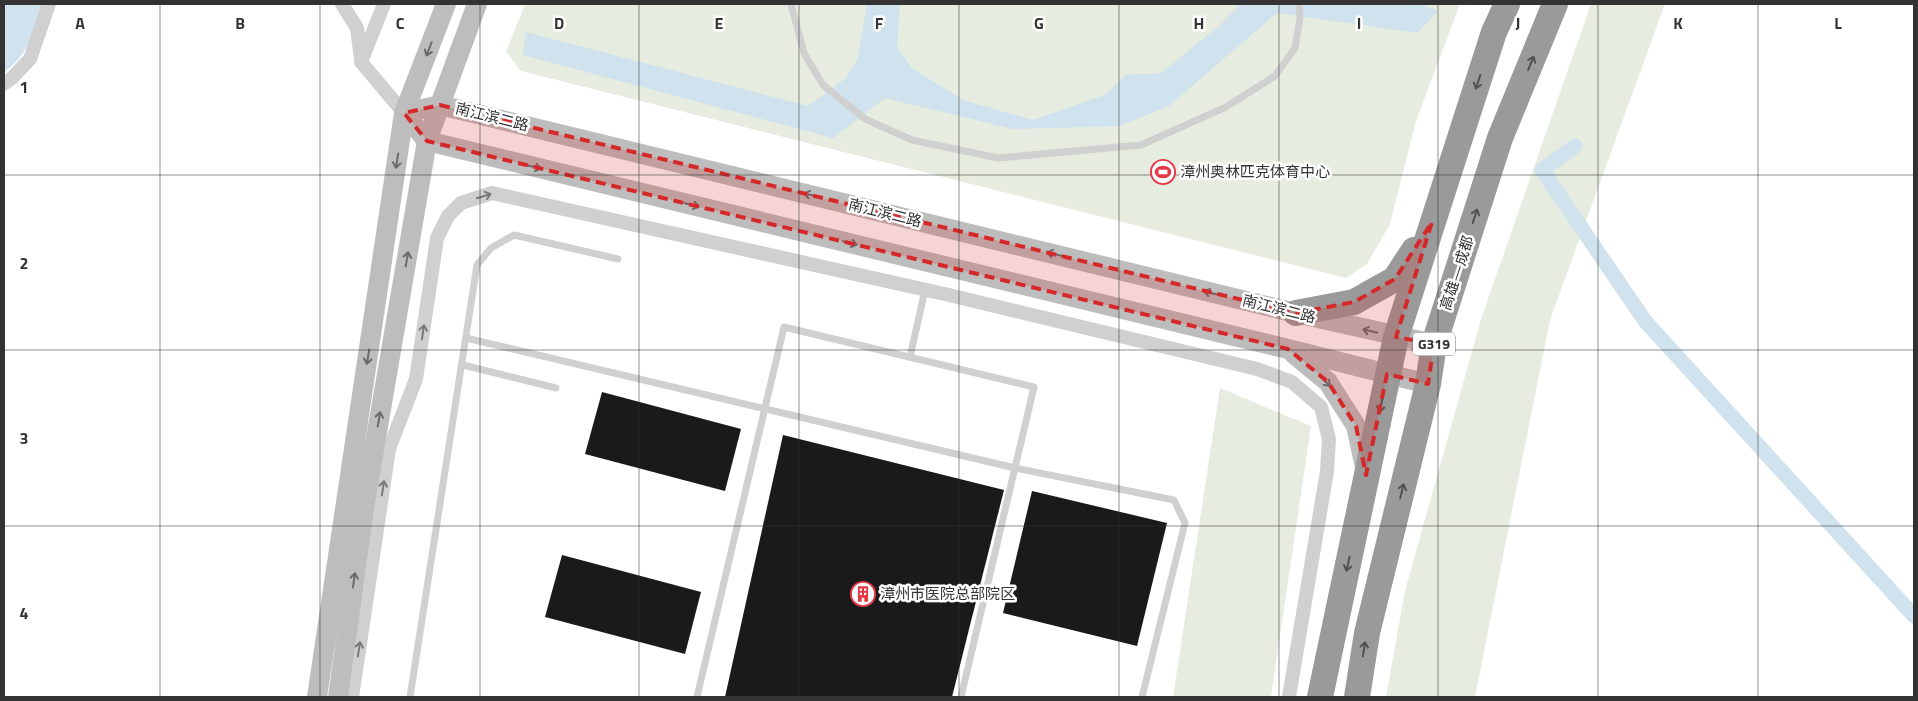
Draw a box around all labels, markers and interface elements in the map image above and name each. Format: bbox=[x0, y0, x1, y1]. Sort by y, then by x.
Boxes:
text: A bbox=[75, 11, 85, 35]
text: B bbox=[235, 11, 245, 35]
text: C bbox=[396, 11, 405, 35]
text: D bbox=[554, 11, 564, 35]
text: E bbox=[715, 11, 724, 35]
text: F bbox=[875, 11, 884, 35]
text: G bbox=[1034, 11, 1044, 35]
text: H bbox=[1194, 11, 1204, 35]
text: I bbox=[1357, 11, 1361, 35]
text: J bbox=[1516, 11, 1520, 35]
text: K bbox=[1673, 11, 1683, 35]
text: L bbox=[1834, 11, 1842, 35]
one-way arrow bbox=[424, 41, 433, 56]
one-way arrow bbox=[1526, 56, 1536, 71]
one-way arrow bbox=[1472, 74, 1482, 90]
text: 1 bbox=[20, 75, 28, 99]
street label: 南江滨二路 bbox=[453, 96, 531, 137]
one-way arrow bbox=[392, 153, 402, 169]
sports icon: 漳州奥林匹克体育中心 bbox=[1150, 159, 1176, 185]
place label: 漳州奥林匹克体育中心 bbox=[1180, 160, 1330, 183]
one-way arrow bbox=[526, 163, 542, 172]
one-way arrow bbox=[476, 190, 492, 200]
one-way arrow bbox=[803, 190, 819, 199]
street label: 南江滨二路 bbox=[846, 192, 924, 233]
one-way arrow bbox=[684, 201, 700, 210]
one-way arrow bbox=[1471, 208, 1481, 224]
street label: 高雄—成都 bbox=[1434, 233, 1479, 313]
one-way arrow bbox=[842, 239, 858, 248]
one-way arrow bbox=[1046, 249, 1062, 258]
text: 2 bbox=[20, 251, 28, 275]
one-way arrow bbox=[402, 251, 412, 267]
one-way arrow bbox=[1204, 288, 1220, 297]
street label: 南江滨二路 bbox=[1240, 288, 1318, 329]
one-way arrow bbox=[418, 324, 428, 340]
one-way arrow bbox=[1362, 325, 1378, 335]
road number: G319 bbox=[1413, 332, 1455, 356]
one-way arrow bbox=[362, 348, 372, 364]
one-way arrow bbox=[1319, 374, 1331, 387]
one-way arrow bbox=[1376, 397, 1385, 413]
one-way arrow bbox=[375, 411, 385, 427]
text: 3 bbox=[20, 426, 28, 450]
one-way arrow bbox=[378, 481, 388, 497]
one-way arrow bbox=[1398, 483, 1407, 499]
one-way arrow bbox=[1342, 556, 1352, 572]
one-way arrow bbox=[349, 572, 359, 588]
building icon: 漳州市医院总部院区 bbox=[850, 581, 876, 607]
place label: 漳州市医院总部院区 bbox=[880, 582, 1015, 605]
text: 4 bbox=[20, 601, 29, 625]
one-way arrow bbox=[354, 641, 364, 657]
one-way arrow bbox=[1360, 641, 1370, 657]

